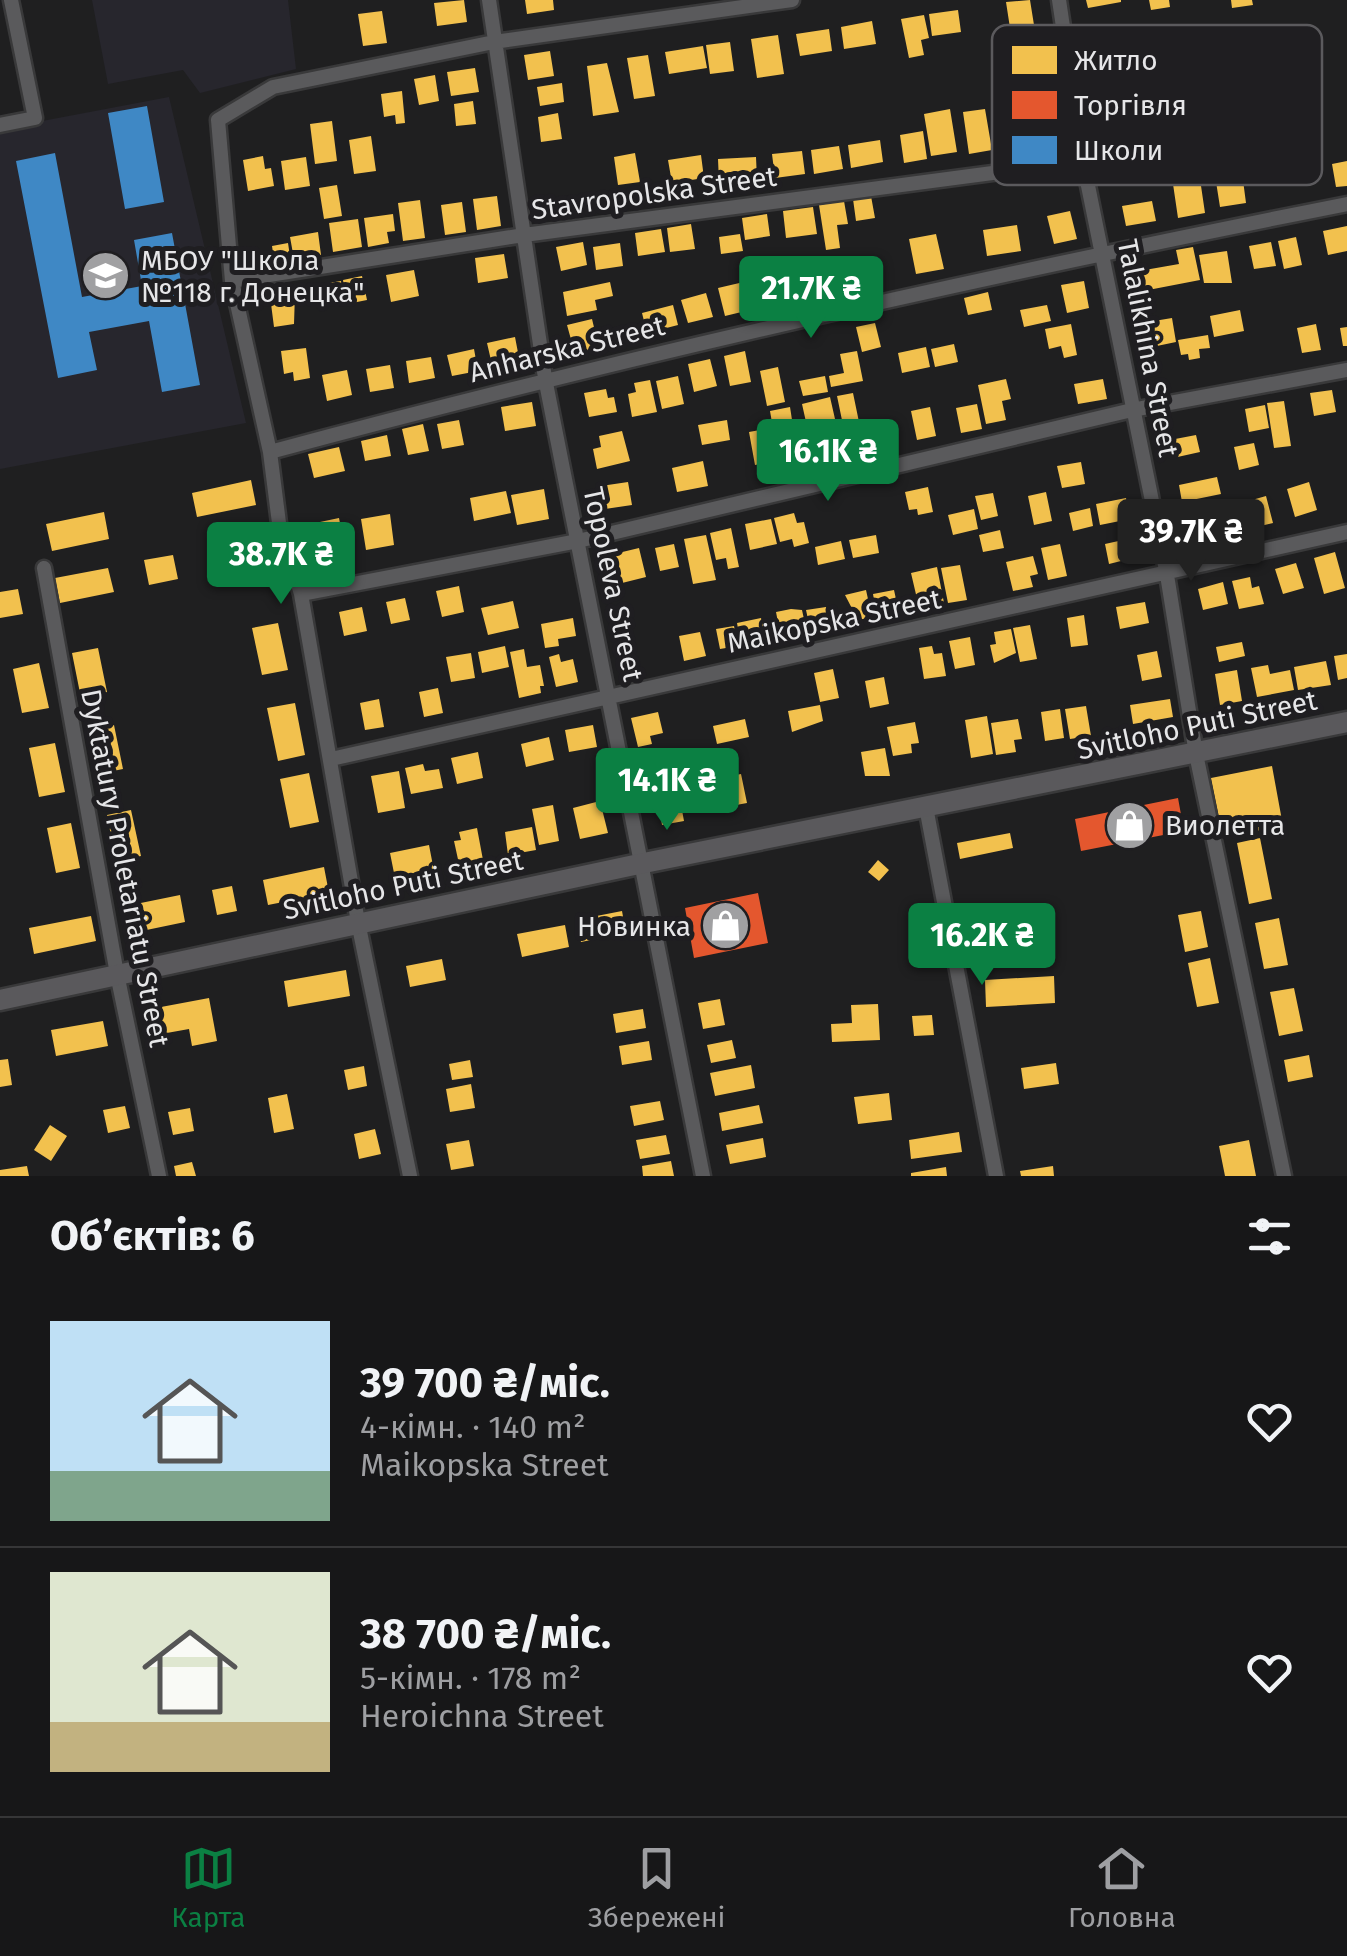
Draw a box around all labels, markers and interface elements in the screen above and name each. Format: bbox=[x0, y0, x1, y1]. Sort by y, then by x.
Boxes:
legend bbox=[992, 25, 1322, 185]
text: Житло bbox=[1074, 44, 1158, 77]
text: Торгівля bbox=[1074, 89, 1187, 122]
text: Школи bbox=[1074, 134, 1163, 167]
street label: Stavropolska Street bbox=[529, 159, 779, 227]
street label: Talalikhina Street bbox=[1111, 236, 1185, 460]
place label: МБОУ "Школа №118 г. Донецка" bbox=[141, 244, 364, 309]
school or university icon: МБОУ "Школа №118 г. Донецка" bbox=[80, 250, 132, 302]
pin: 21.7K ₴ bbox=[719, 256, 903, 341]
text: 21.7K ₴ bbox=[761, 269, 861, 307]
street label: Anharska Street bbox=[466, 309, 669, 389]
pin: 16.1K ₴ bbox=[736, 419, 920, 504]
text: 16.1K ₴ bbox=[779, 432, 877, 470]
street label: Topoleva Street bbox=[576, 484, 650, 685]
pin: 39.7K ₴ bbox=[1099, 499, 1283, 584]
text: 39.7K ₴ bbox=[1139, 512, 1243, 550]
pin: 38.7K ₴ bbox=[189, 522, 373, 607]
text: 38.7K ₴ bbox=[229, 535, 333, 573]
street label: Maikopska Street bbox=[724, 582, 945, 660]
street label: Svitloho Puti Street bbox=[1074, 683, 1321, 767]
street label: Dyktatury Proletariatu Street bbox=[74, 686, 176, 1051]
pin: 14.1K ₴ bbox=[575, 748, 759, 833]
text: 14.1K ₴ bbox=[618, 761, 716, 799]
shop icon: Виолетта bbox=[1104, 799, 1156, 851]
place label: Виолетта bbox=[1165, 809, 1285, 842]
street label: Svitloho Puti Street bbox=[280, 843, 527, 927]
shop icon: Новинка bbox=[700, 900, 752, 952]
pin: 16.2K ₴ bbox=[890, 903, 1074, 988]
place label: Новинка bbox=[577, 910, 691, 943]
text: 16.2K ₴ bbox=[930, 916, 1034, 954]
icon: filters bbox=[1242, 1209, 1297, 1264]
text: Об’єктів: 6 bbox=[50, 1211, 255, 1261]
text: 39 700 ₴/міс. bbox=[360, 1358, 610, 1408]
icon: home bbox=[130, 1361, 250, 1481]
icon: heart bbox=[1242, 1394, 1297, 1449]
text: 4-кімн. · 140 m² bbox=[360, 1408, 586, 1446]
text: Maikopska Street bbox=[360, 1446, 609, 1484]
text: 38 700 ₴/міс. bbox=[360, 1609, 611, 1659]
icon: home bbox=[130, 1612, 250, 1732]
icon: heart bbox=[1242, 1645, 1297, 1700]
text: 5-кімн. · 178 m² bbox=[360, 1659, 581, 1697]
text: Heroichna Street bbox=[360, 1697, 604, 1735]
tab: Карта bbox=[171, 1841, 246, 1934]
tab: Збережені bbox=[588, 1841, 725, 1934]
tab: Головна bbox=[1068, 1841, 1176, 1934]

